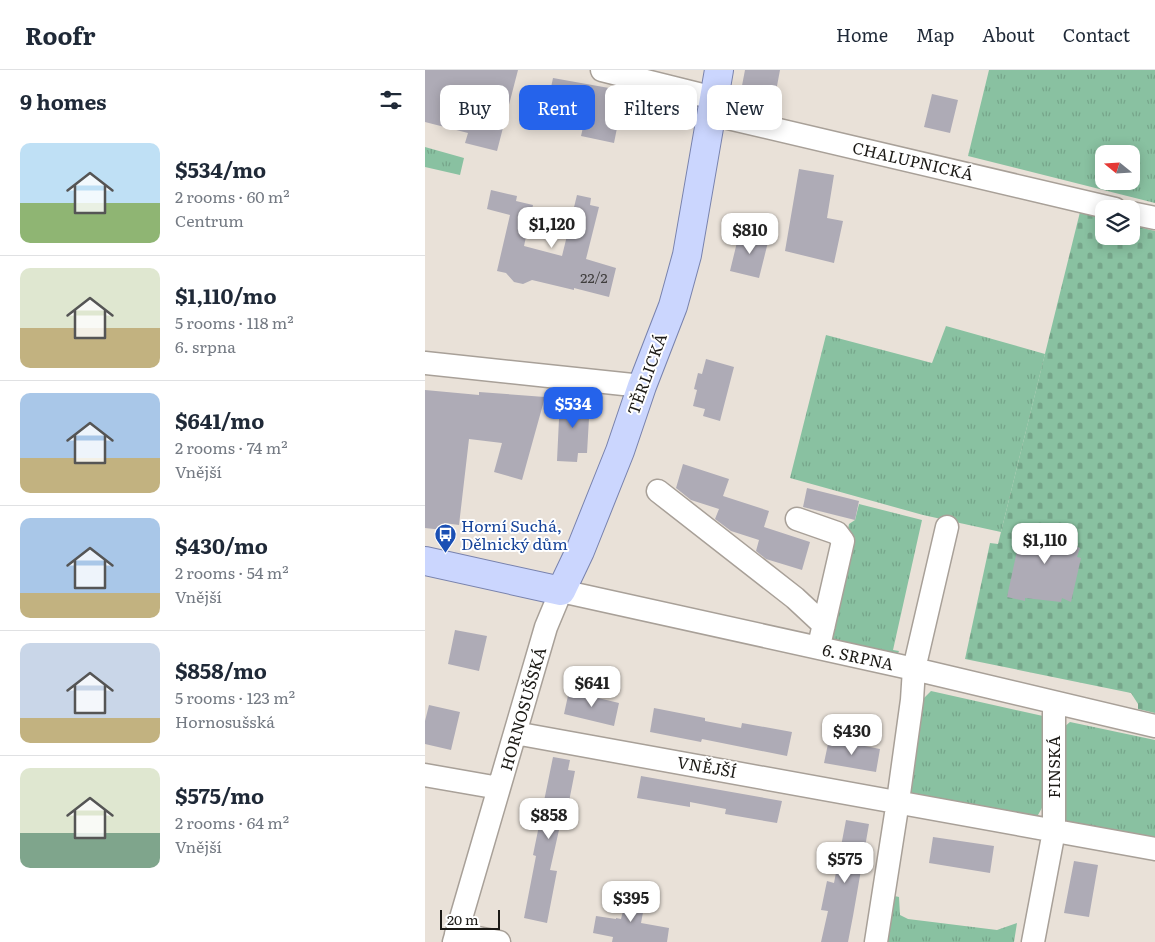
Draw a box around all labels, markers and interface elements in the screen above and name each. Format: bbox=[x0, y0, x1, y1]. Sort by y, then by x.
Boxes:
text: Roofr bbox=[25, 17, 96, 52]
text: Home bbox=[836, 21, 888, 48]
text: Map bbox=[916, 21, 954, 48]
text: About bbox=[982, 21, 1035, 48]
text: Contact bbox=[1063, 21, 1130, 48]
text: 9 homes bbox=[20, 85, 107, 116]
chip: Buy bbox=[440, 85, 509, 130]
chip: Rent bbox=[519, 85, 595, 130]
chip: Filters bbox=[605, 85, 697, 130]
chip: New bbox=[707, 85, 782, 130]
icon: filters bbox=[377, 86, 405, 114]
street label: CHALUPNICKÁ bbox=[850, 134, 976, 186]
north arrow bbox=[1095, 145, 1140, 190]
map controls bbox=[1095, 145, 1140, 245]
text: $534/mo bbox=[175, 153, 266, 184]
icon: home bbox=[60, 163, 120, 223]
text: 2 rooms · 60 m² bbox=[175, 184, 290, 208]
button: layers bbox=[1095, 200, 1140, 245]
pin: $1,120 bbox=[511, 206, 593, 249]
text: Centrum bbox=[175, 208, 244, 232]
text: $1,120 bbox=[529, 211, 575, 235]
pin: $810 bbox=[720, 212, 780, 255]
text: $810 bbox=[732, 217, 768, 241]
house number: 22/2 bbox=[580, 267, 608, 287]
text: $1,110/mo bbox=[175, 279, 277, 310]
icon: home bbox=[60, 288, 120, 348]
text: 5 rooms · 118 m² bbox=[175, 310, 294, 334]
street label: TĚRLICKÁ bbox=[620, 329, 672, 418]
text: 6. srpna bbox=[175, 334, 236, 358]
pin: $534 bbox=[543, 386, 603, 429]
text: $534 bbox=[555, 391, 591, 415]
text: $641/mo bbox=[175, 404, 264, 435]
icon: home bbox=[60, 413, 120, 473]
text: 2 rooms · 74 m² bbox=[175, 435, 288, 459]
text: Vnější bbox=[175, 459, 222, 483]
place label: Horní Suchá, Dělnický dům bbox=[461, 513, 568, 555]
pin: $1,110 bbox=[1004, 522, 1086, 565]
bus stop icon: Horní Suchá, Dělnický dům bbox=[433, 523, 457, 554]
text: $1,110 bbox=[1023, 527, 1067, 551]
text: $430/mo bbox=[175, 529, 268, 560]
icon: home bbox=[60, 538, 120, 598]
text: 2 rooms · 54 m² bbox=[175, 560, 289, 584]
text: Vnější bbox=[175, 584, 222, 608]
street label: 6. SRPNA bbox=[820, 637, 896, 675]
street label: HORNOSUŠSKÁ bbox=[493, 644, 551, 773]
text: $858/mo bbox=[175, 654, 267, 685]
icon: home bbox=[60, 663, 120, 723]
pin: $641 bbox=[562, 666, 622, 708]
text: $641 bbox=[574, 670, 610, 694]
text: 5 rooms · 123 m² bbox=[175, 685, 295, 709]
text: Hornosušská bbox=[175, 709, 275, 733]
pin: $430 bbox=[822, 714, 882, 756]
text: $430 bbox=[833, 718, 871, 742]
street label: FINSKÁ bbox=[1041, 735, 1065, 799]
street label: VNĚJŠÍ bbox=[675, 749, 739, 783]
text: $575/mo bbox=[175, 779, 264, 810]
icon: home bbox=[60, 788, 120, 848]
pin: $858 bbox=[519, 798, 579, 840]
text: $858 bbox=[530, 802, 568, 826]
text: 2 rooms · 64 m² bbox=[175, 810, 289, 834]
text: Vnější bbox=[175, 834, 222, 858]
pin: $575 bbox=[815, 842, 875, 884]
text: $575 bbox=[827, 846, 863, 870]
pin: $395 bbox=[601, 880, 661, 923]
text: $395 bbox=[613, 885, 649, 909]
scale bar bbox=[440, 907, 500, 930]
text: 20 m bbox=[447, 909, 479, 929]

